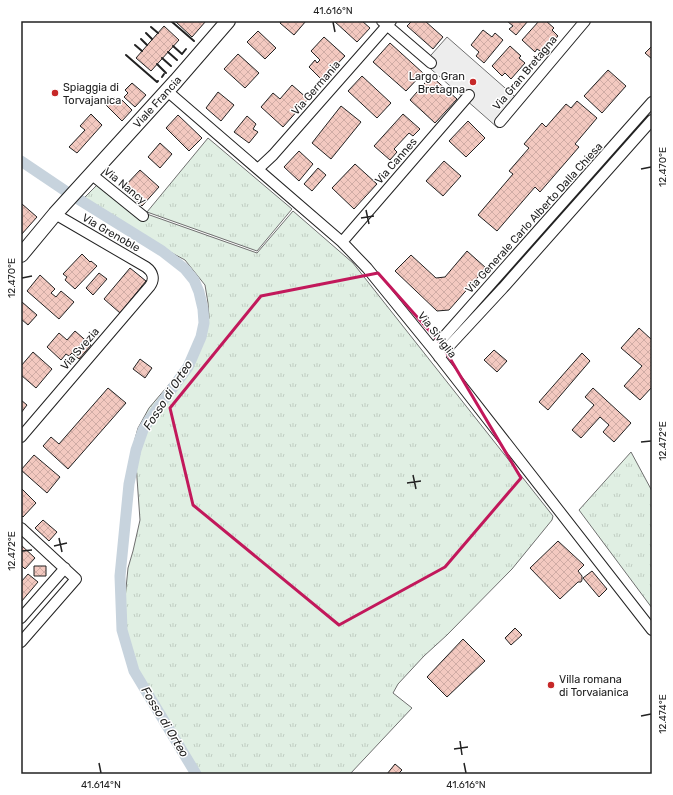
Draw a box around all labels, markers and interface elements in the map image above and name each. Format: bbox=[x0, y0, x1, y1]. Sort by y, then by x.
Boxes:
text: 41.616°N bbox=[313, 5, 353, 17]
street label: Via Gran Bretagna bbox=[490, 33, 560, 113]
street label: Via Germania bbox=[289, 58, 343, 118]
place label: Largo Gran Bretagna bbox=[409, 70, 465, 96]
street label: Viale Francia bbox=[130, 73, 184, 130]
marker: Largo Gran Bretagna bbox=[468, 77, 478, 87]
place label: Spiaggia di Torvajanica bbox=[63, 81, 121, 107]
marker: Spiaggia di Torvajanica bbox=[50, 88, 60, 98]
street label: Via Cannes bbox=[372, 135, 420, 187]
street label: Via Generale Carlo Alberto Dalla Chiesa bbox=[463, 140, 605, 296]
text: 12.470°E bbox=[657, 147, 669, 187]
street label: Via Nancy bbox=[101, 165, 149, 207]
street label: Via Grenoble bbox=[80, 211, 142, 255]
text: 12.470°E bbox=[6, 258, 18, 298]
street label: Via Siviglia bbox=[415, 309, 459, 361]
street label: Via Svezia bbox=[58, 325, 102, 373]
water label: Fosso di Orteo bbox=[140, 358, 196, 432]
text: 12.472°E bbox=[657, 421, 669, 461]
text: 12.472°E bbox=[6, 531, 18, 571]
place label: Villa romana di Torvaianica bbox=[559, 673, 629, 699]
marker: Villa romana di Torvaianica bbox=[546, 680, 556, 690]
water label: Fosso di Orteo bbox=[138, 684, 192, 760]
text: 12.474°E bbox=[657, 694, 669, 734]
text: 41.614°N bbox=[81, 779, 121, 791]
text: 41.616°N bbox=[446, 779, 486, 791]

